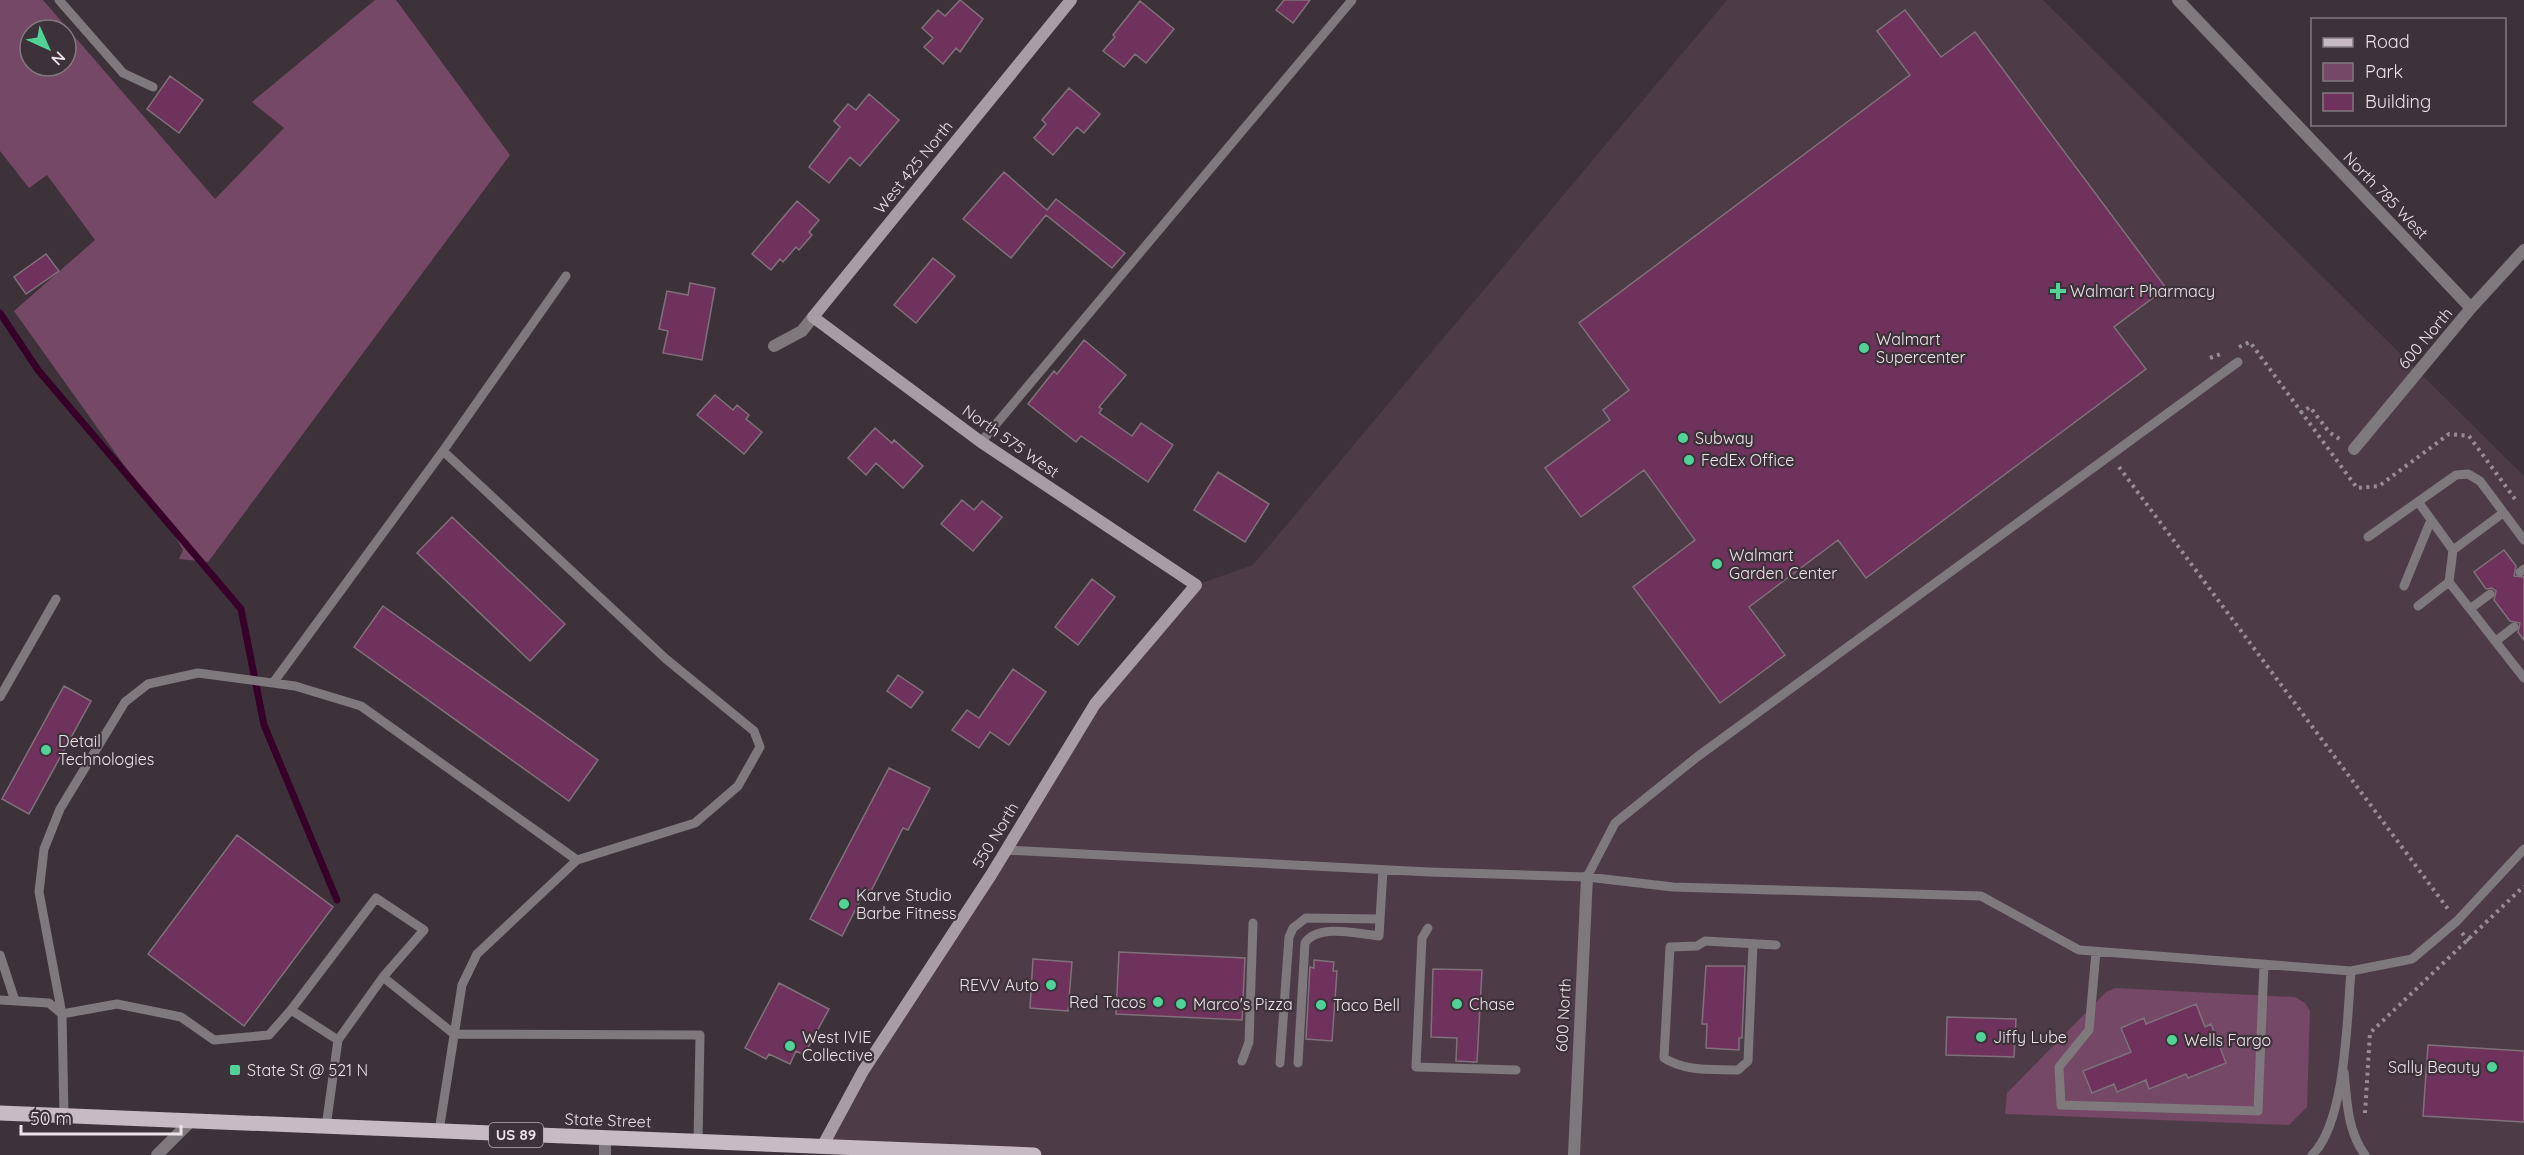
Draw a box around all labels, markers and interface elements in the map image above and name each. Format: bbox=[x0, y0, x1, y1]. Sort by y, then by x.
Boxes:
north arrow bbox=[18, 18, 78, 78]
legend bbox=[2311, 18, 2506, 126]
text: Road bbox=[2365, 30, 2410, 53]
text: N bbox=[47, 47, 70, 70]
text: Park bbox=[2365, 60, 2403, 83]
text: Building bbox=[2365, 90, 2431, 113]
street label: West 425 North bbox=[869, 116, 957, 218]
street label: North 785 West bbox=[2339, 147, 2433, 243]
place label: Walmart Pharmacy bbox=[2070, 281, 2215, 301]
marker: Walmart Pharmacy bbox=[2051, 284, 2065, 298]
street label: 600 North bbox=[2394, 303, 2456, 373]
place label: Walmart Supercenter bbox=[1876, 329, 1966, 367]
marker: Walmart Supercenter bbox=[1857, 341, 1871, 355]
street label: North 575 West bbox=[959, 400, 1063, 482]
place label: Subway bbox=[1695, 428, 1754, 448]
marker: Subway bbox=[1676, 431, 1690, 445]
place label: FedEx Office bbox=[1701, 450, 1794, 470]
marker: FedEx Office bbox=[1682, 453, 1696, 467]
place label: Walmart Garden Center bbox=[1729, 545, 1837, 583]
marker: Walmart Garden Center bbox=[1710, 557, 1724, 571]
place label: Detail Technologies bbox=[58, 731, 154, 769]
marker: Detail Technologies bbox=[39, 743, 53, 757]
street label: 550 North bbox=[968, 798, 1022, 872]
place label: Karve Studio Barbe Fitness bbox=[856, 885, 957, 923]
marker: Karve Studio Barbe Fitness bbox=[837, 897, 851, 911]
place label: REVV Auto bbox=[959, 975, 1039, 995]
marker: REVV Auto bbox=[1044, 978, 1058, 992]
street label: 600 North bbox=[1551, 978, 1575, 1052]
place label: Red Tacos bbox=[1069, 992, 1146, 1012]
place label: Marco's Pizza bbox=[1193, 994, 1293, 1014]
place label: Chase bbox=[1469, 994, 1515, 1014]
marker: Red Tacos bbox=[1151, 995, 1165, 1009]
place label: Taco Bell bbox=[1333, 995, 1400, 1015]
marker: Marco's Pizza bbox=[1174, 997, 1188, 1011]
marker: Chase bbox=[1450, 997, 1464, 1011]
marker: Taco Bell bbox=[1314, 998, 1328, 1012]
place label: West IVIE Collective bbox=[802, 1027, 873, 1065]
place label: Jiffy Lube bbox=[1993, 1027, 2067, 1047]
marker: Jiffy Lube bbox=[1974, 1030, 1988, 1044]
place label: Wells Fargo bbox=[2184, 1030, 2271, 1050]
marker: Wells Fargo bbox=[2165, 1033, 2179, 1047]
marker: West IVIE Collective bbox=[783, 1039, 797, 1053]
place label: Sally Beauty bbox=[2388, 1057, 2480, 1077]
place label: State St @ 521 N bbox=[247, 1060, 368, 1080]
marker: Sally Beauty bbox=[2485, 1060, 2499, 1074]
marker: State St @ 521 N bbox=[228, 1063, 242, 1077]
scale bar bbox=[21, 1098, 182, 1136]
text: 50 m bbox=[30, 1107, 72, 1130]
street label: State Street bbox=[564, 1108, 652, 1132]
road number: US 89 bbox=[489, 1123, 543, 1147]

